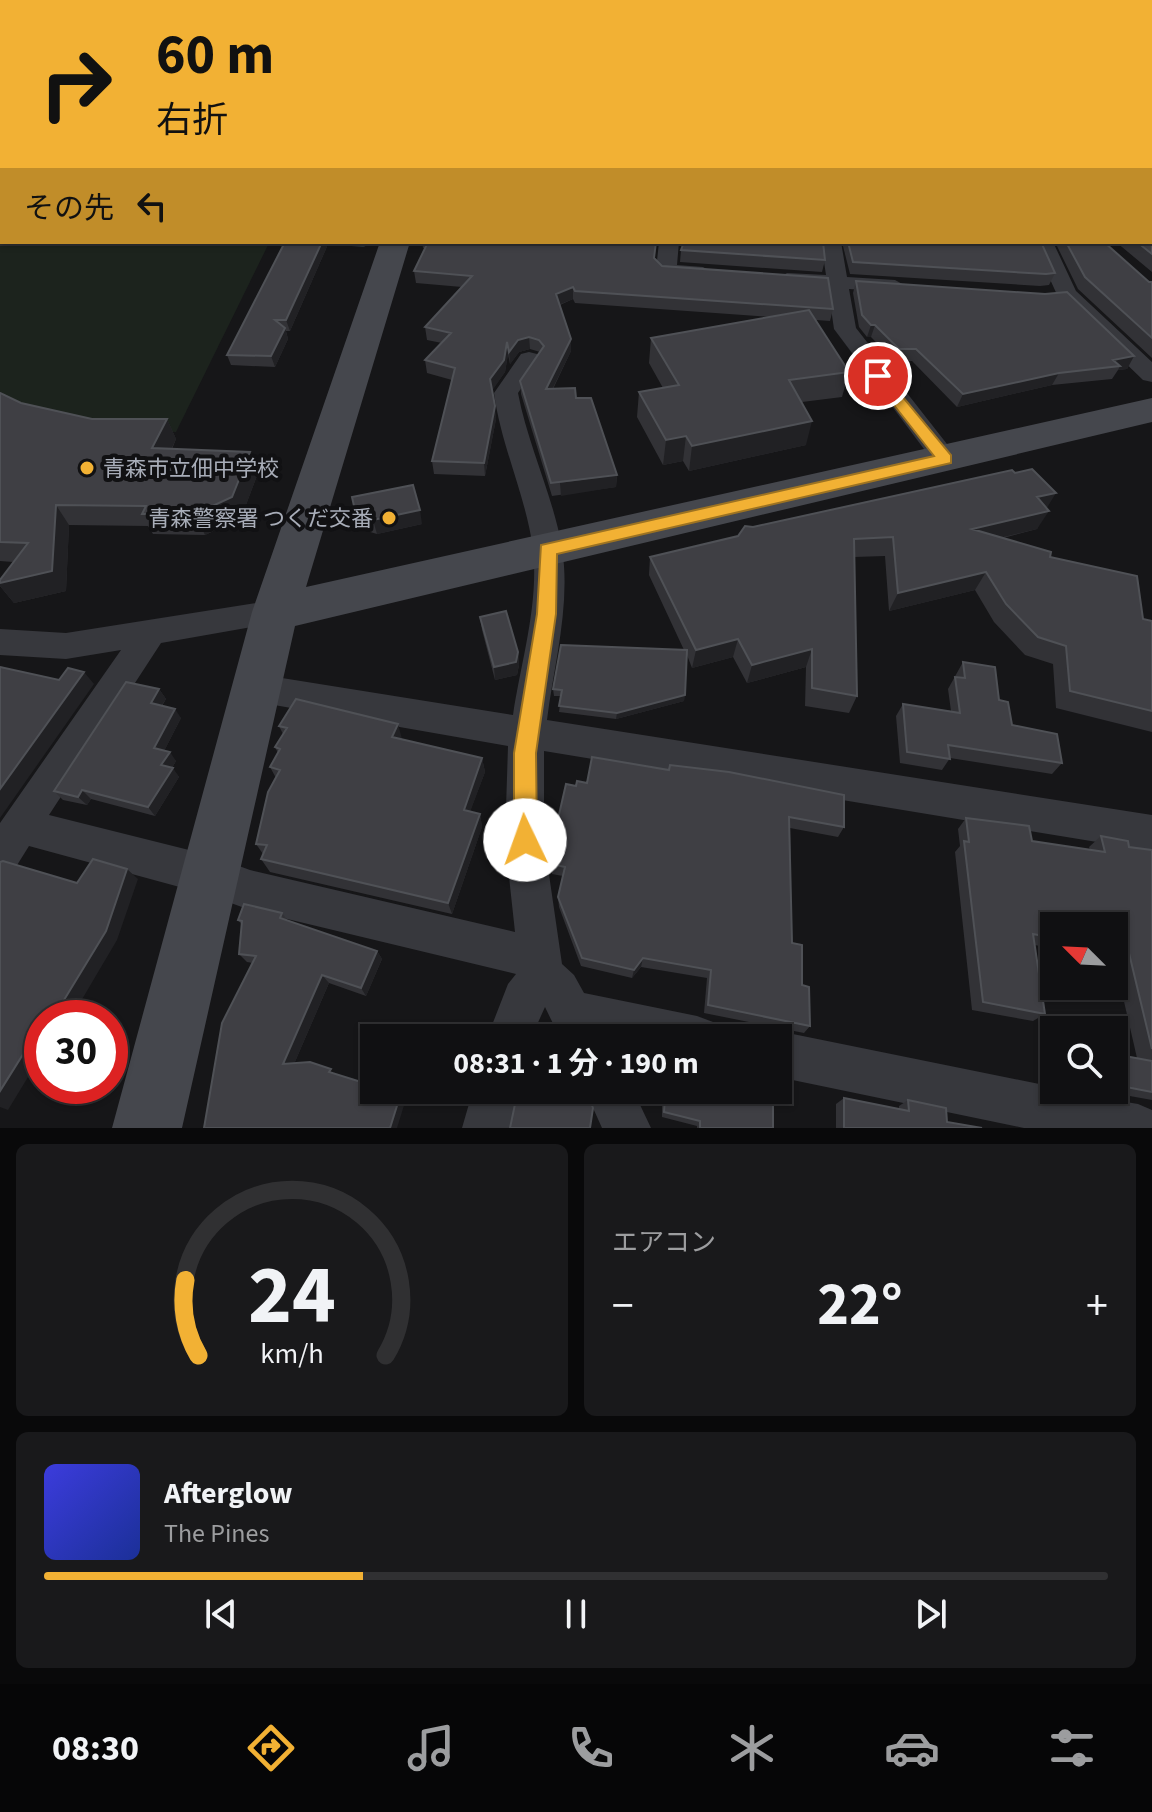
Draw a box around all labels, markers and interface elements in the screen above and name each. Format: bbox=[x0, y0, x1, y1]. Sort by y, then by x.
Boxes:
text: 60 m bbox=[156, 16, 274, 95]
icon: right bbox=[24, 32, 128, 136]
text: 右折 bbox=[156, 95, 228, 146]
icon: left bbox=[130, 184, 174, 228]
text: その先 bbox=[24, 187, 114, 230]
pin bbox=[844, 342, 912, 410]
icon: arrive bbox=[856, 354, 900, 398]
place label: 青森市立佃中学校 bbox=[103, 453, 279, 485]
marker: 青森市立佃中学校 bbox=[78, 459, 96, 477]
place label: 青森警察署 つくだ交番 bbox=[149, 503, 373, 535]
marker: 青森警察署 つくだ交番 bbox=[380, 509, 398, 527]
position arrow bbox=[483, 798, 567, 882]
north arrow bbox=[1040, 912, 1128, 1000]
map controls bbox=[1040, 912, 1128, 1104]
speed limit sign: 30 bbox=[24, 1000, 128, 1104]
button: search bbox=[1040, 1016, 1128, 1104]
text: 08:31 · 1 分 · 190 m bbox=[453, 1042, 699, 1085]
text: エアコン bbox=[612, 1224, 716, 1261]
text: 24 bbox=[248, 1237, 336, 1355]
text: 22° bbox=[817, 1263, 903, 1348]
text: − bbox=[612, 1275, 634, 1338]
text: + bbox=[1086, 1275, 1108, 1338]
text: km/h bbox=[260, 1334, 324, 1374]
text: Afterglow bbox=[164, 1472, 292, 1515]
text: The Pines bbox=[164, 1515, 269, 1552]
icon: previous bbox=[199, 1592, 243, 1636]
icon: pause bbox=[554, 1592, 598, 1636]
icon: next bbox=[909, 1592, 953, 1636]
icon: directions bbox=[243, 1720, 299, 1776]
icon: music bbox=[403, 1720, 459, 1776]
icon: phone bbox=[563, 1720, 619, 1776]
icon: climate bbox=[724, 1720, 780, 1776]
icon: car bbox=[884, 1720, 940, 1776]
icon: filters bbox=[1044, 1720, 1100, 1776]
text: 08:30 bbox=[52, 1723, 139, 1774]

